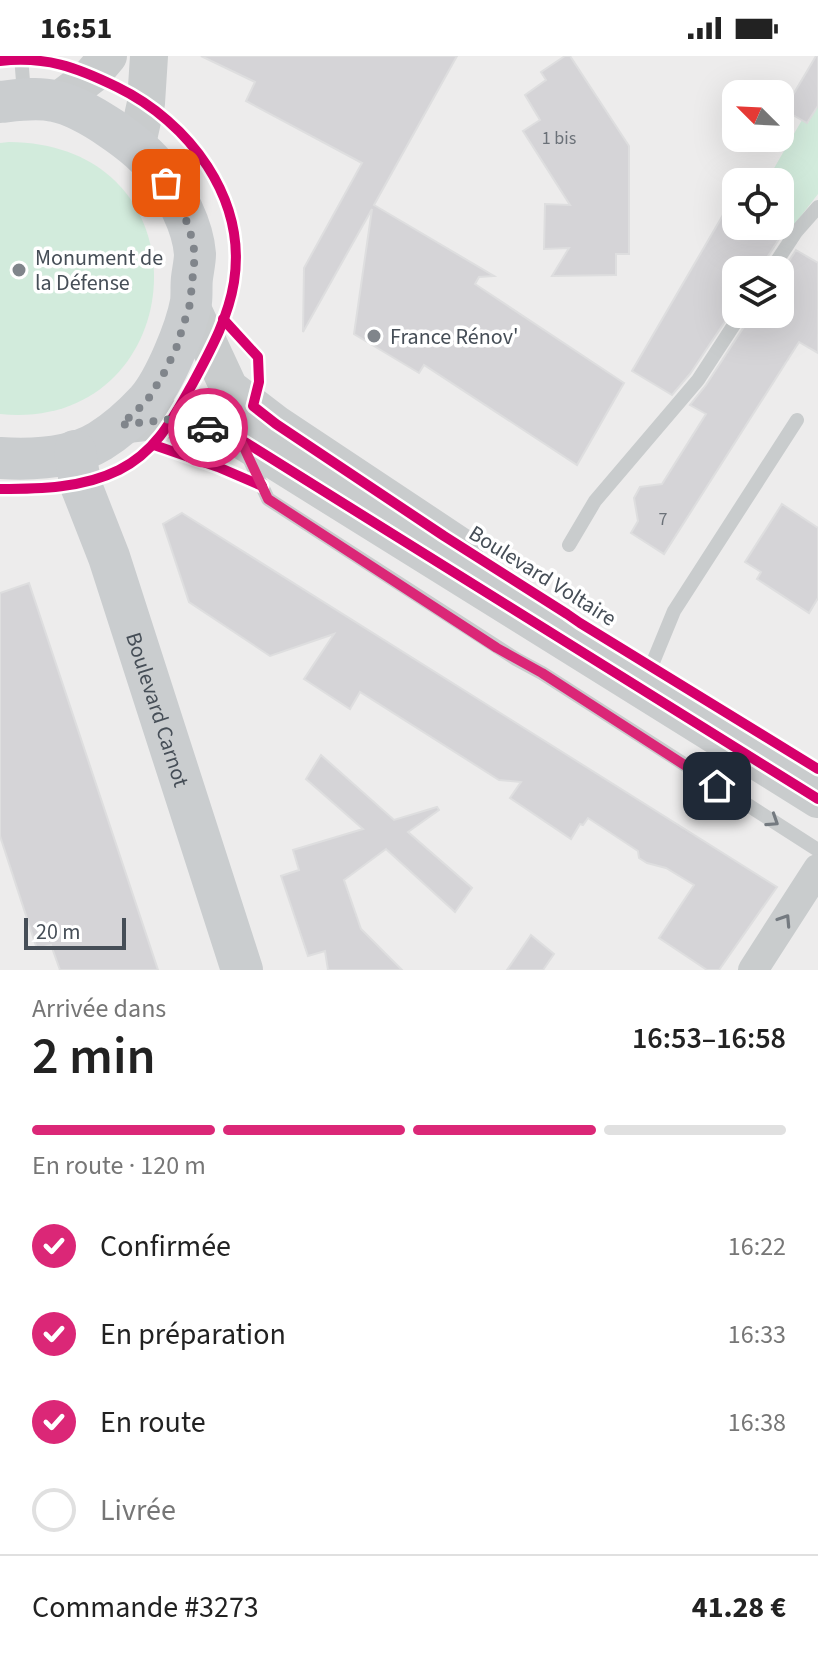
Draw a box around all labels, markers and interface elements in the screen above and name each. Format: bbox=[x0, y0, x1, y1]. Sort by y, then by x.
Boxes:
text: 16:51 bbox=[40, 7, 112, 50]
north arrow bbox=[722, 80, 794, 152]
map controls bbox=[722, 80, 794, 328]
house number: 1 bis bbox=[542, 126, 576, 151]
pin bbox=[132, 149, 200, 217]
icon: bag bbox=[144, 161, 188, 205]
button: locate bbox=[722, 168, 794, 240]
place label: Monument de la Défense bbox=[35, 242, 163, 299]
button: layers bbox=[722, 256, 794, 328]
marker: Monument de la Défense bbox=[10, 261, 28, 279]
place label: France Rénov' bbox=[390, 321, 518, 353]
marker: France Rénov' bbox=[365, 327, 383, 345]
courier bbox=[168, 388, 248, 468]
icon: car bbox=[186, 406, 230, 450]
house number: 7 bbox=[659, 507, 668, 532]
street label: Boulevard Voltaire bbox=[462, 518, 623, 634]
street label: Boulevard Carnot bbox=[117, 628, 197, 792]
pin bbox=[683, 752, 751, 820]
icon: home bbox=[695, 764, 739, 808]
one-way arrow bbox=[765, 812, 779, 827]
scale bar bbox=[24, 914, 126, 950]
one-way arrow bbox=[776, 914, 791, 928]
text: 20 m bbox=[36, 916, 81, 948]
text: Arrivée dans bbox=[32, 990, 166, 1027]
text: 16:53–16:58 bbox=[632, 1017, 786, 1060]
text: 2 min bbox=[32, 1020, 156, 1094]
text: En route · 120 m bbox=[32, 1147, 206, 1184]
icon: check bbox=[32, 1224, 76, 1268]
text: Confirmée bbox=[100, 1225, 231, 1268]
text: 16:22 bbox=[728, 1228, 786, 1265]
icon: check bbox=[32, 1312, 76, 1356]
text: En préparation bbox=[100, 1313, 286, 1356]
text: 16:33 bbox=[728, 1316, 786, 1353]
icon: check bbox=[32, 1400, 76, 1444]
text: En route bbox=[100, 1401, 206, 1444]
text: 16:38 bbox=[728, 1404, 786, 1441]
text: Livrée bbox=[100, 1489, 176, 1532]
text: Commande #3273 bbox=[32, 1586, 259, 1629]
text: 41.28 € bbox=[692, 1586, 786, 1629]

